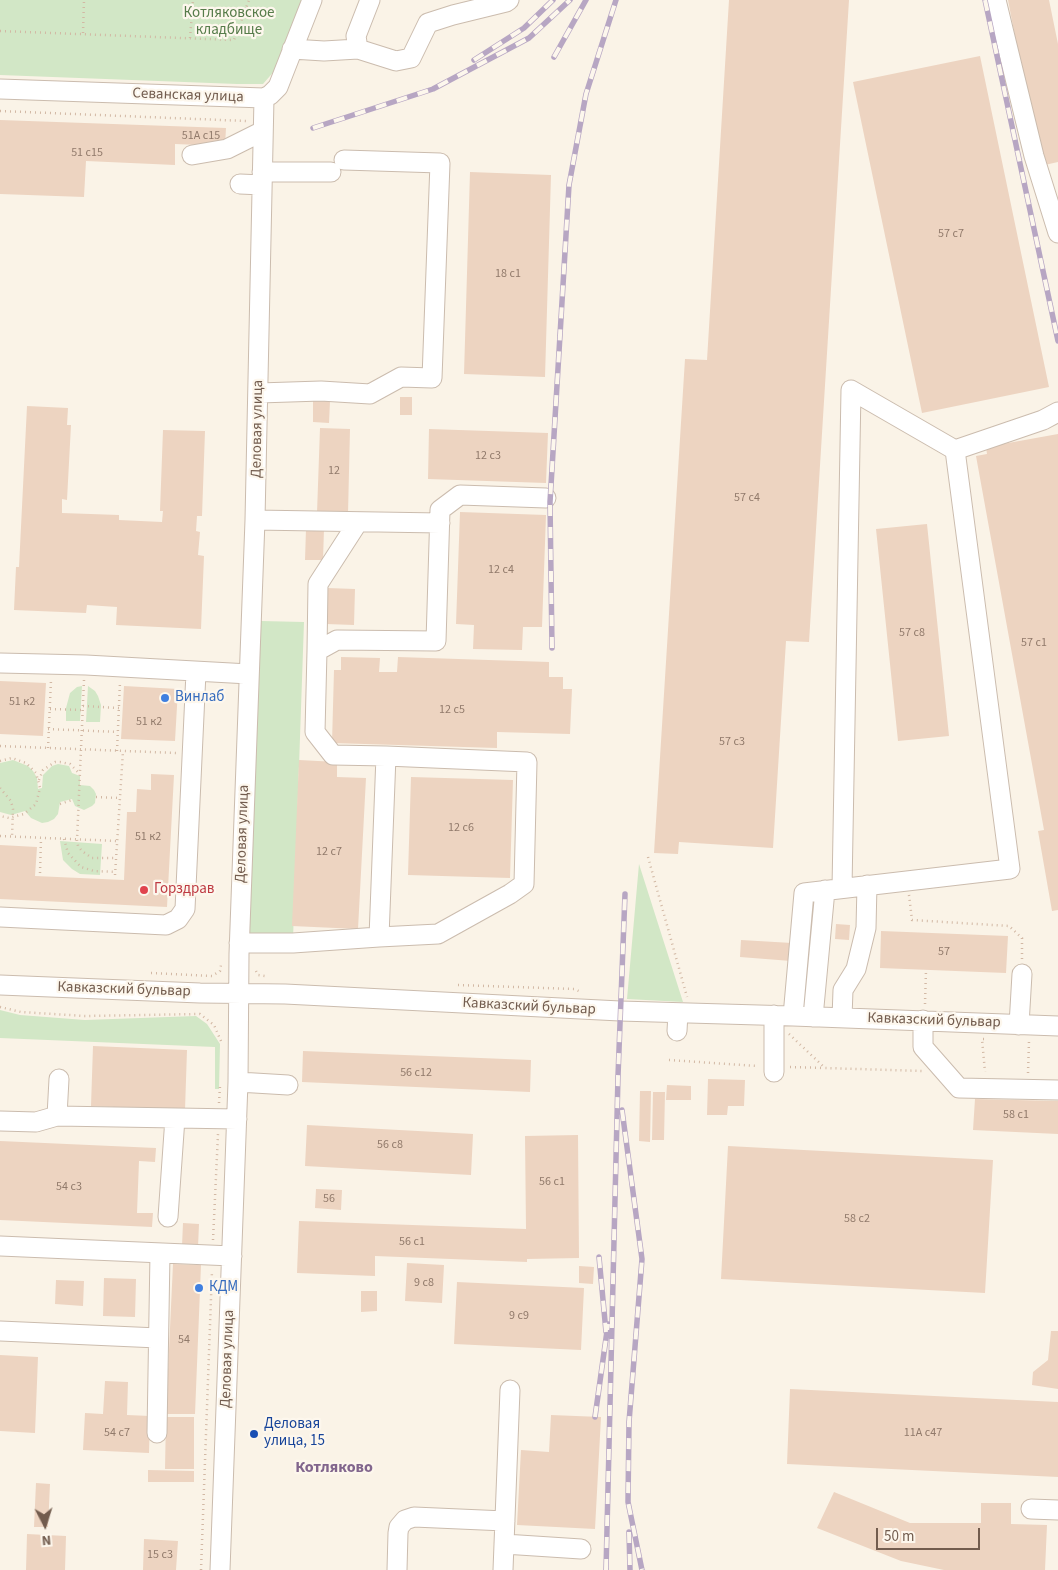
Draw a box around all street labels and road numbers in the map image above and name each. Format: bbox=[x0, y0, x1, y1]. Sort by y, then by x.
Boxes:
street label: Севанская улица bbox=[132, 85, 244, 107]
street label: Деловая улица bbox=[248, 380, 268, 478]
street label: Деловая улица bbox=[232, 784, 254, 884]
street label: Кавказский бульвар bbox=[57, 979, 191, 1001]
street label: Кавказский бульвар bbox=[462, 995, 596, 1019]
street label: Кавказский бульвар bbox=[867, 1010, 1001, 1032]
street label: Деловая улица bbox=[217, 1309, 239, 1409]

